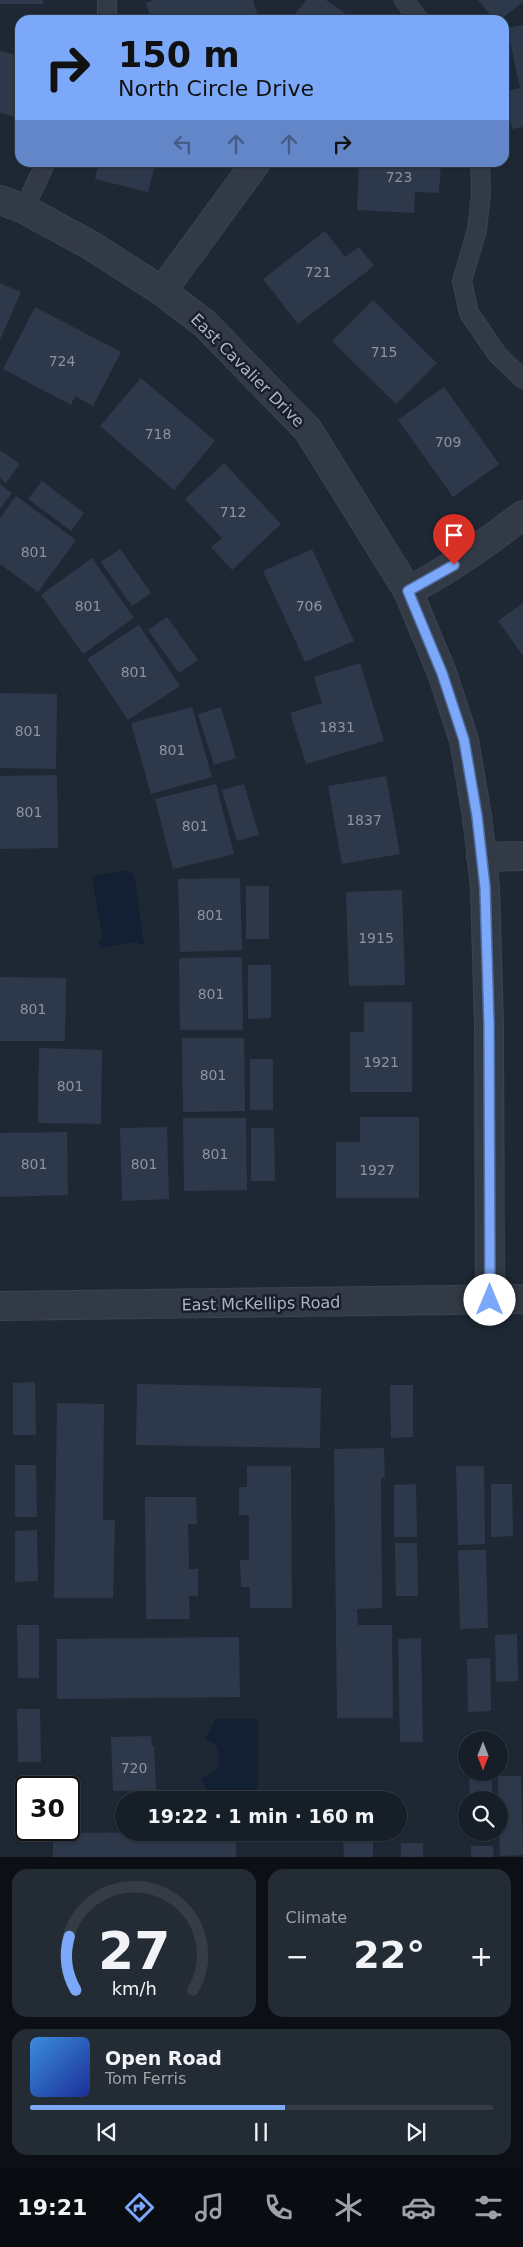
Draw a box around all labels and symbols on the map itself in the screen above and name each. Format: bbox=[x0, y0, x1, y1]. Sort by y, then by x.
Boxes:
house number: 723 bbox=[386, 169, 412, 185]
house number: 721 bbox=[305, 264, 331, 280]
street label: East Cavalier Drive bbox=[187, 310, 308, 431]
house number: 715 bbox=[371, 344, 397, 360]
house number: 724 bbox=[49, 353, 75, 369]
house number: 718 bbox=[145, 426, 171, 442]
house number: 709 bbox=[435, 434, 461, 450]
house number: 712 bbox=[220, 504, 246, 520]
pin bbox=[433, 514, 475, 565]
house number: 801 bbox=[21, 544, 47, 560]
house number: 801 bbox=[75, 598, 101, 614]
house number: 706 bbox=[296, 598, 322, 614]
house number: 801 bbox=[121, 664, 147, 680]
house number: 1831 bbox=[319, 719, 355, 735]
house number: 801 bbox=[15, 723, 41, 739]
house number: 801 bbox=[159, 742, 185, 758]
house number: 801 bbox=[16, 804, 42, 820]
house number: 1837 bbox=[346, 812, 382, 828]
house number: 801 bbox=[182, 818, 208, 834]
house number: 801 bbox=[197, 907, 223, 923]
house number: 1915 bbox=[358, 930, 394, 946]
house number: 801 bbox=[198, 986, 224, 1002]
house number: 801 bbox=[20, 1001, 46, 1017]
house number: 1921 bbox=[363, 1054, 399, 1070]
house number: 801 bbox=[200, 1067, 226, 1083]
house number: 801 bbox=[57, 1078, 83, 1094]
house number: 801 bbox=[202, 1146, 228, 1162]
house number: 801 bbox=[21, 1156, 47, 1172]
house number: 801 bbox=[131, 1156, 157, 1172]
house number: 1927 bbox=[359, 1162, 395, 1178]
position arrow bbox=[463, 1273, 515, 1325]
street label: East McKellips Road bbox=[181, 1293, 341, 1314]
north arrow bbox=[458, 1731, 508, 1781]
house number: 720 bbox=[121, 1760, 147, 1776]
speed limit sign: 30 bbox=[15, 1776, 80, 1841]

